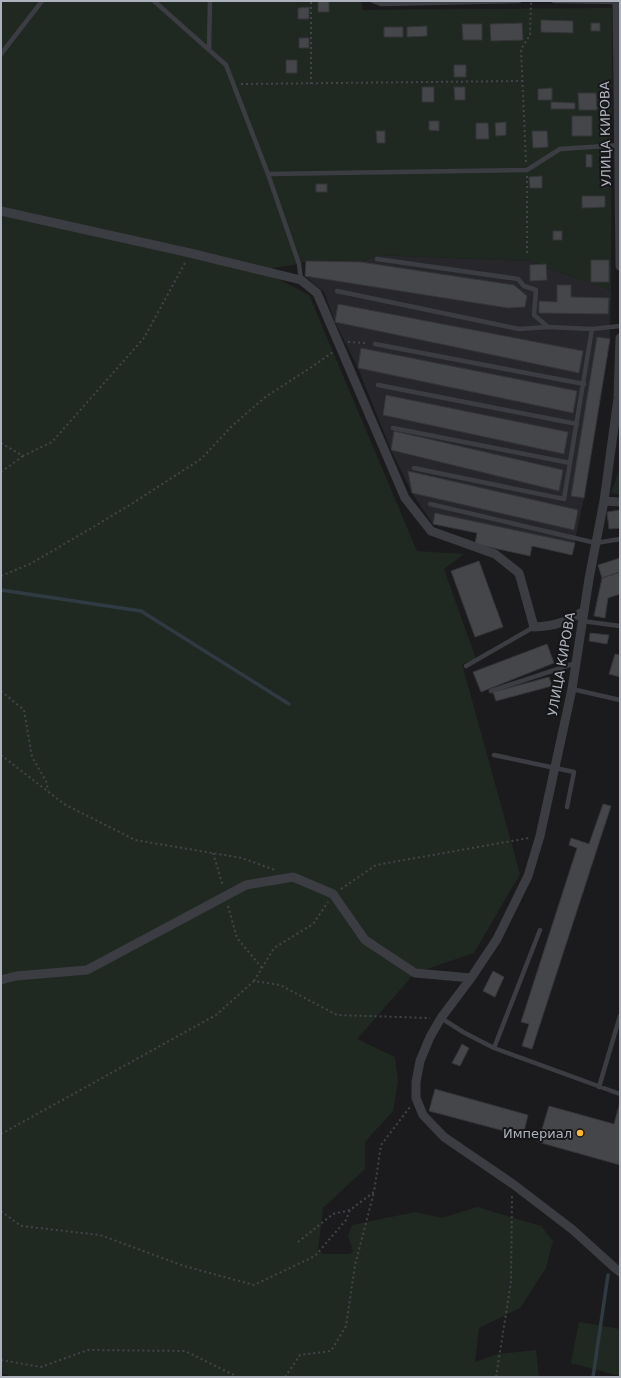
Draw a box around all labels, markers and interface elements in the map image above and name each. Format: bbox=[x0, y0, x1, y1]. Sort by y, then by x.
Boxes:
street label: УЛИЦА КИРОВА bbox=[597, 81, 614, 187]
street label: УЛИЦА КИРОВА bbox=[545, 611, 578, 717]
place label: Империал bbox=[503, 1126, 572, 1141]
marker: Империал bbox=[575, 1128, 585, 1138]

